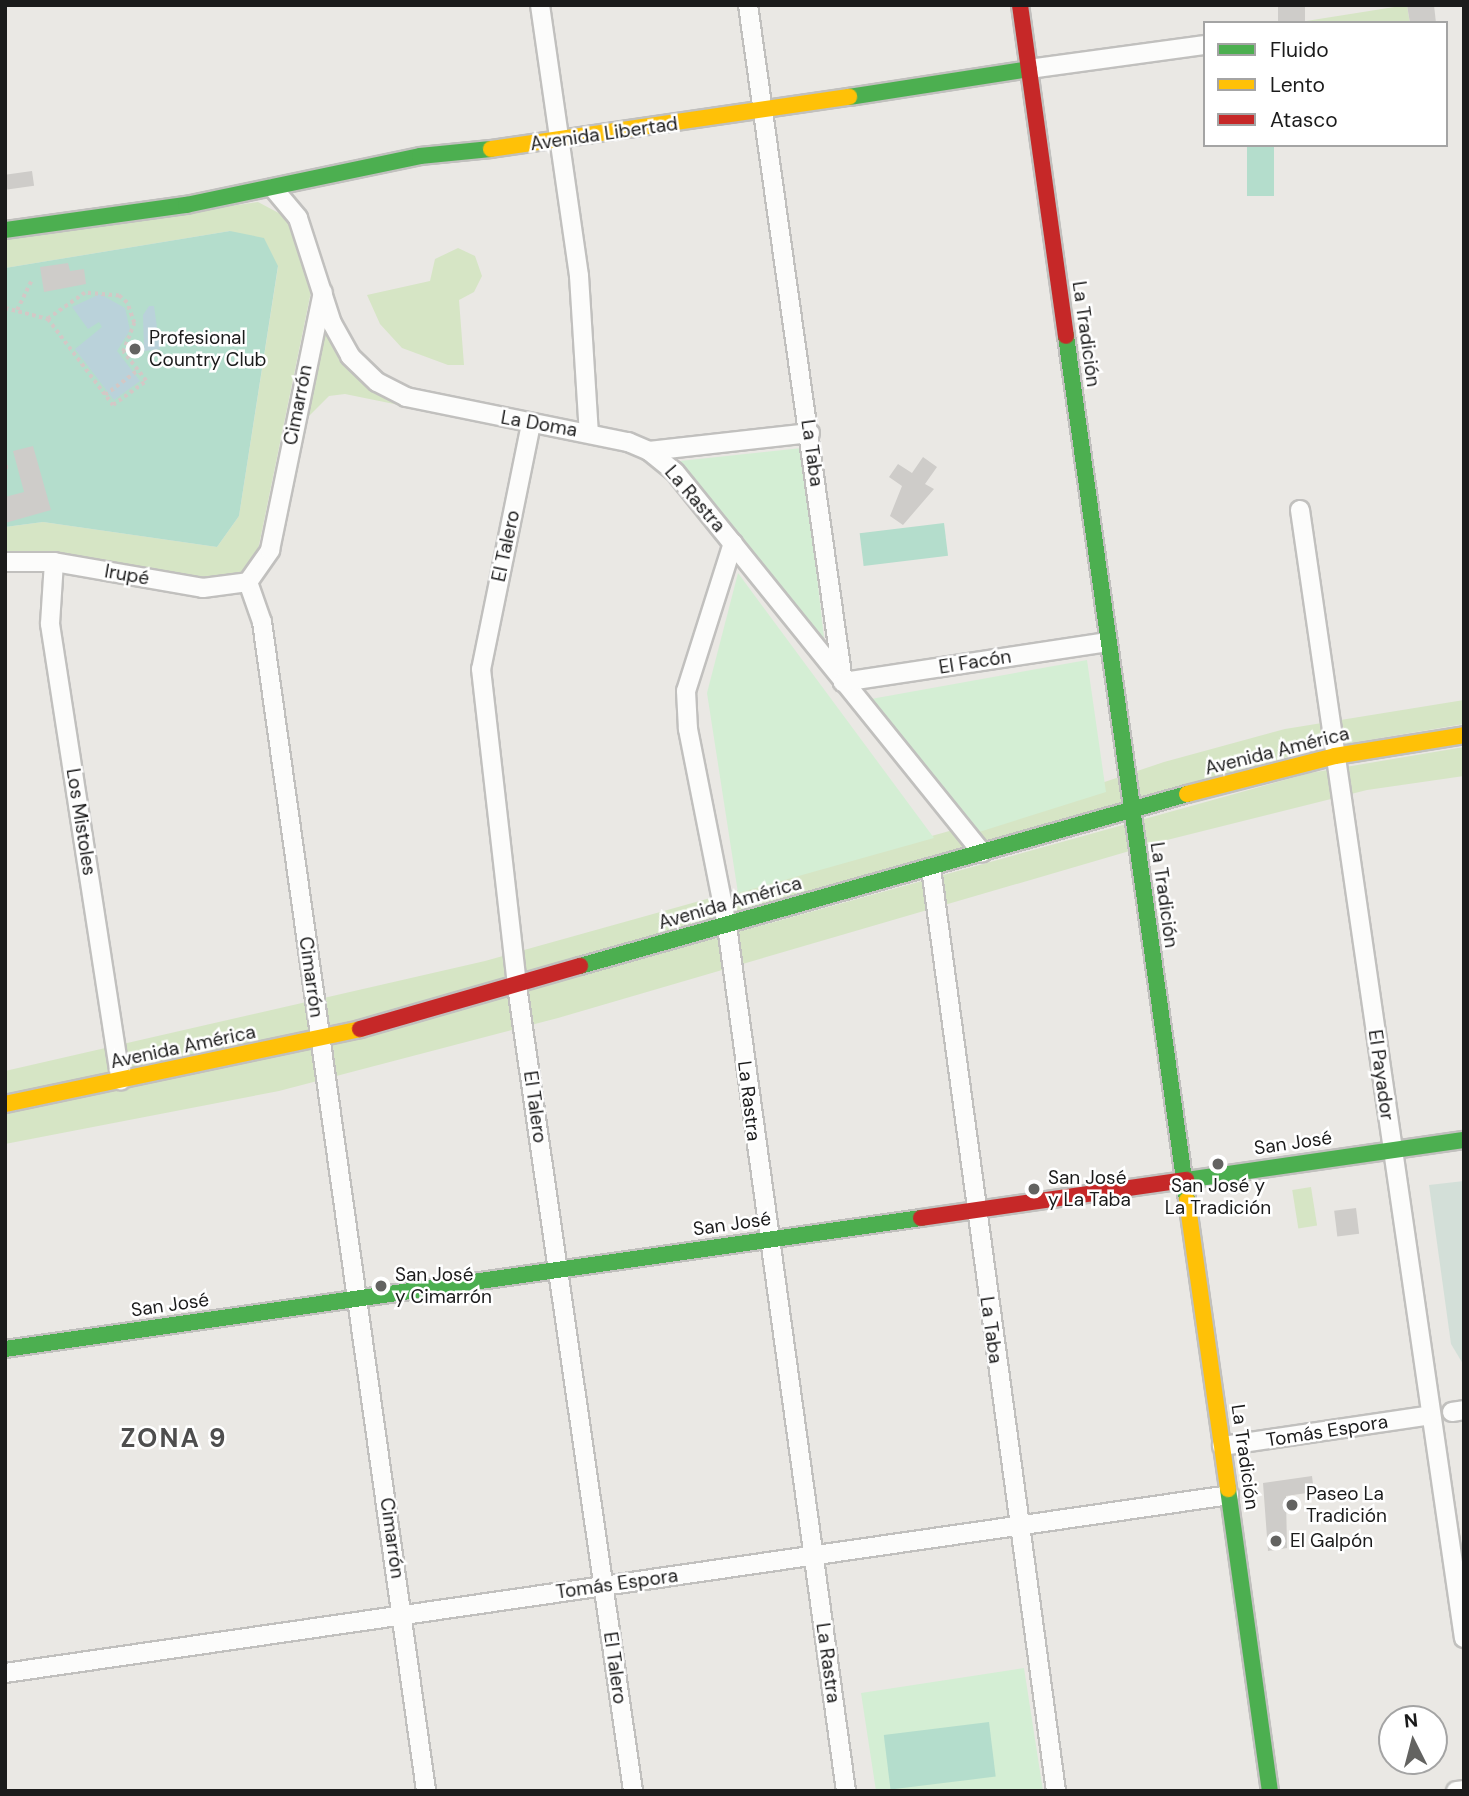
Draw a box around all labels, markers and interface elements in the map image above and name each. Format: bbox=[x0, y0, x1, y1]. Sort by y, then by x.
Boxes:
legend bbox=[1203, 21, 1448, 147]
text: Fluido bbox=[1270, 36, 1329, 64]
text: Lento bbox=[1270, 71, 1325, 99]
text: Atasco bbox=[1270, 106, 1338, 134]
street label: Avenida Libertad bbox=[529, 112, 679, 156]
street label: La Tradición bbox=[1067, 280, 1105, 388]
place label: Profesional Country Club bbox=[149, 327, 266, 371]
marker: Profesional Country Club bbox=[127, 341, 143, 357]
street label: Cimarrón bbox=[279, 363, 317, 447]
street label: La Doma bbox=[499, 406, 579, 442]
street label: La Taba bbox=[796, 418, 828, 488]
street label: La Rastra bbox=[660, 461, 730, 537]
street label: El Talero bbox=[487, 508, 525, 584]
street label: Irupé bbox=[103, 560, 151, 590]
street label: El Facón bbox=[937, 645, 1013, 679]
street label: Avenida América bbox=[1202, 722, 1352, 780]
street label: Los Mistoles bbox=[61, 767, 101, 877]
street label: La Tradición bbox=[1145, 841, 1183, 949]
street label: Avenida América bbox=[656, 872, 804, 934]
street label: Cimarrón bbox=[294, 935, 328, 1019]
street label: Avenida América bbox=[108, 1020, 258, 1074]
street label: El Payador bbox=[1363, 1028, 1399, 1122]
street label: La Rastra bbox=[733, 1060, 765, 1142]
street label: El Talero bbox=[519, 1069, 551, 1145]
street label: San José bbox=[1253, 1126, 1333, 1160]
marker: San José y La Tradición bbox=[1210, 1156, 1226, 1172]
place label: San José y La Taba bbox=[1048, 1167, 1131, 1211]
place label: San José y La Tradición bbox=[1165, 1175, 1271, 1219]
marker: San José y La Taba bbox=[1026, 1181, 1042, 1197]
street label: San José bbox=[692, 1207, 772, 1241]
place label: San José y Cimarrón bbox=[395, 1264, 492, 1308]
marker: San José y Cimarrón bbox=[373, 1278, 389, 1294]
street label: San José bbox=[130, 1288, 210, 1322]
street label: La Taba bbox=[975, 1295, 1007, 1365]
street label: La Tradición bbox=[1226, 1403, 1264, 1511]
street label: Tomás Espora bbox=[1265, 1410, 1389, 1452]
district label: ZONA 9 bbox=[121, 1423, 227, 1455]
place label: Paseo La Tradición bbox=[1306, 1483, 1387, 1527]
street label: Cimarrón bbox=[375, 1496, 409, 1580]
marker: Paseo La Tradición bbox=[1284, 1497, 1300, 1513]
place label: El Galpón bbox=[1290, 1530, 1373, 1552]
marker: El Galpón bbox=[1268, 1533, 1284, 1549]
street label: Tomás Espora bbox=[555, 1564, 679, 1604]
street label: La Rastra bbox=[811, 1621, 845, 1705]
street label: El Talero bbox=[599, 1630, 631, 1706]
north arrow bbox=[1378, 1705, 1448, 1775]
text: N bbox=[1403, 1707, 1419, 1734]

